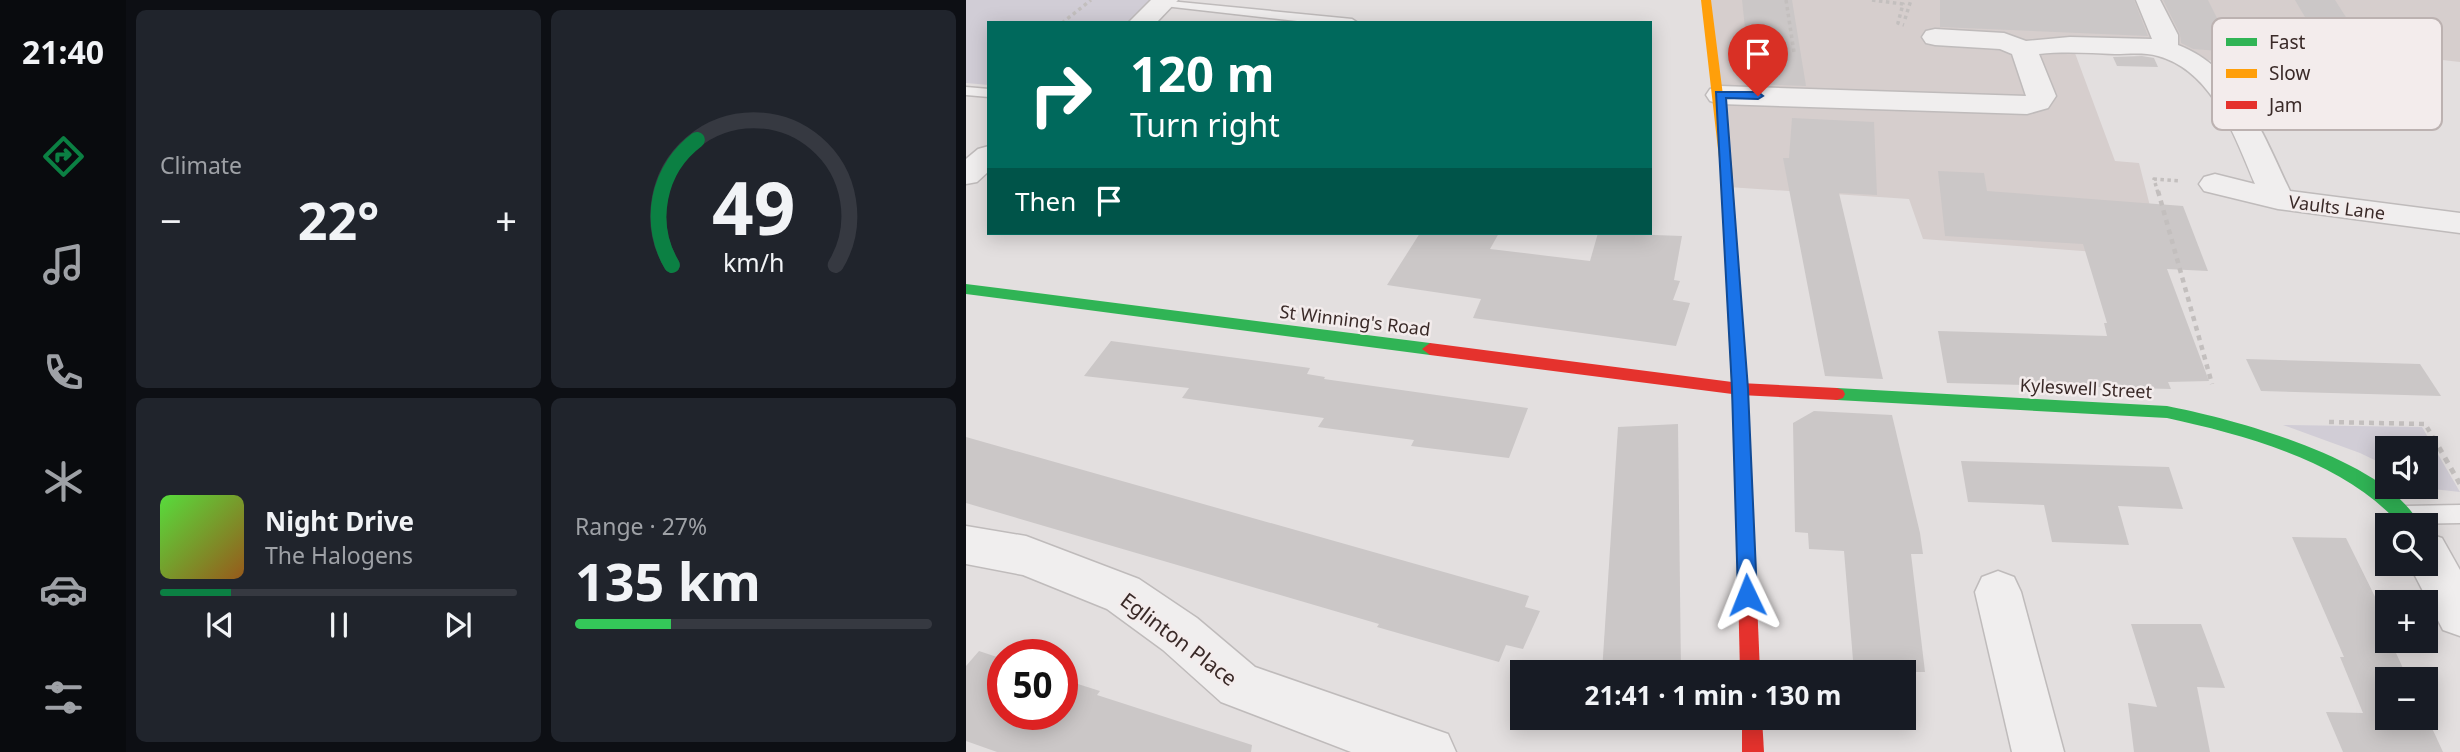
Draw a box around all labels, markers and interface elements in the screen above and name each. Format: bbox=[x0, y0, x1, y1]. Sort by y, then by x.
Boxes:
legend bbox=[2212, 18, 2442, 130]
pin bbox=[1728, 24, 1788, 96]
text: Fast bbox=[2269, 29, 2306, 55]
text: 21:40 bbox=[22, 30, 104, 73]
icon: arrive bbox=[1739, 35, 1777, 73]
text: 120 m bbox=[1130, 40, 1275, 106]
icon: right bbox=[1015, 49, 1106, 140]
text: Slow bbox=[2269, 60, 2310, 86]
text: Jam bbox=[2267, 92, 2303, 118]
text: Turn right bbox=[1130, 103, 1280, 146]
icon: directions bbox=[39, 132, 88, 181]
text: Climate bbox=[160, 149, 242, 181]
text: 49 bbox=[712, 157, 795, 256]
icon: arrive bbox=[1090, 182, 1128, 220]
text: Then bbox=[1015, 183, 1076, 219]
text: 22° bbox=[298, 184, 379, 255]
street label: Vaults Lane bbox=[2287, 189, 2387, 225]
text: − bbox=[160, 194, 182, 246]
text: + bbox=[495, 194, 517, 246]
icon: music bbox=[39, 240, 88, 289]
text: km/h bbox=[723, 245, 784, 279]
street label: St Winning's Road bbox=[1278, 299, 1432, 341]
icon: phone bbox=[39, 348, 88, 397]
street label: Kyleswell Street bbox=[2019, 373, 2153, 403]
map controls bbox=[2375, 436, 2438, 730]
button: sound bbox=[2375, 436, 2438, 499]
icon: climate bbox=[39, 457, 88, 506]
text: Night Drive bbox=[265, 503, 414, 539]
text: Range · 27% bbox=[575, 510, 707, 542]
button: search bbox=[2375, 513, 2438, 576]
text: The Halogens bbox=[265, 539, 413, 571]
text: 135 km bbox=[575, 545, 761, 616]
position arrow bbox=[1710, 558, 1784, 632]
icon: car bbox=[39, 565, 88, 614]
street label: Eglinton Place bbox=[1115, 586, 1243, 692]
button: + bbox=[2375, 590, 2438, 653]
icon: previous bbox=[201, 606, 239, 644]
icon: pause bbox=[320, 606, 358, 644]
icon: next bbox=[439, 606, 477, 644]
speed limit sign: 50 bbox=[987, 639, 1078, 730]
button: − bbox=[2375, 667, 2438, 730]
icon: filters bbox=[39, 673, 88, 722]
text: 21:41 · 1 min · 130 m bbox=[1585, 677, 1841, 713]

